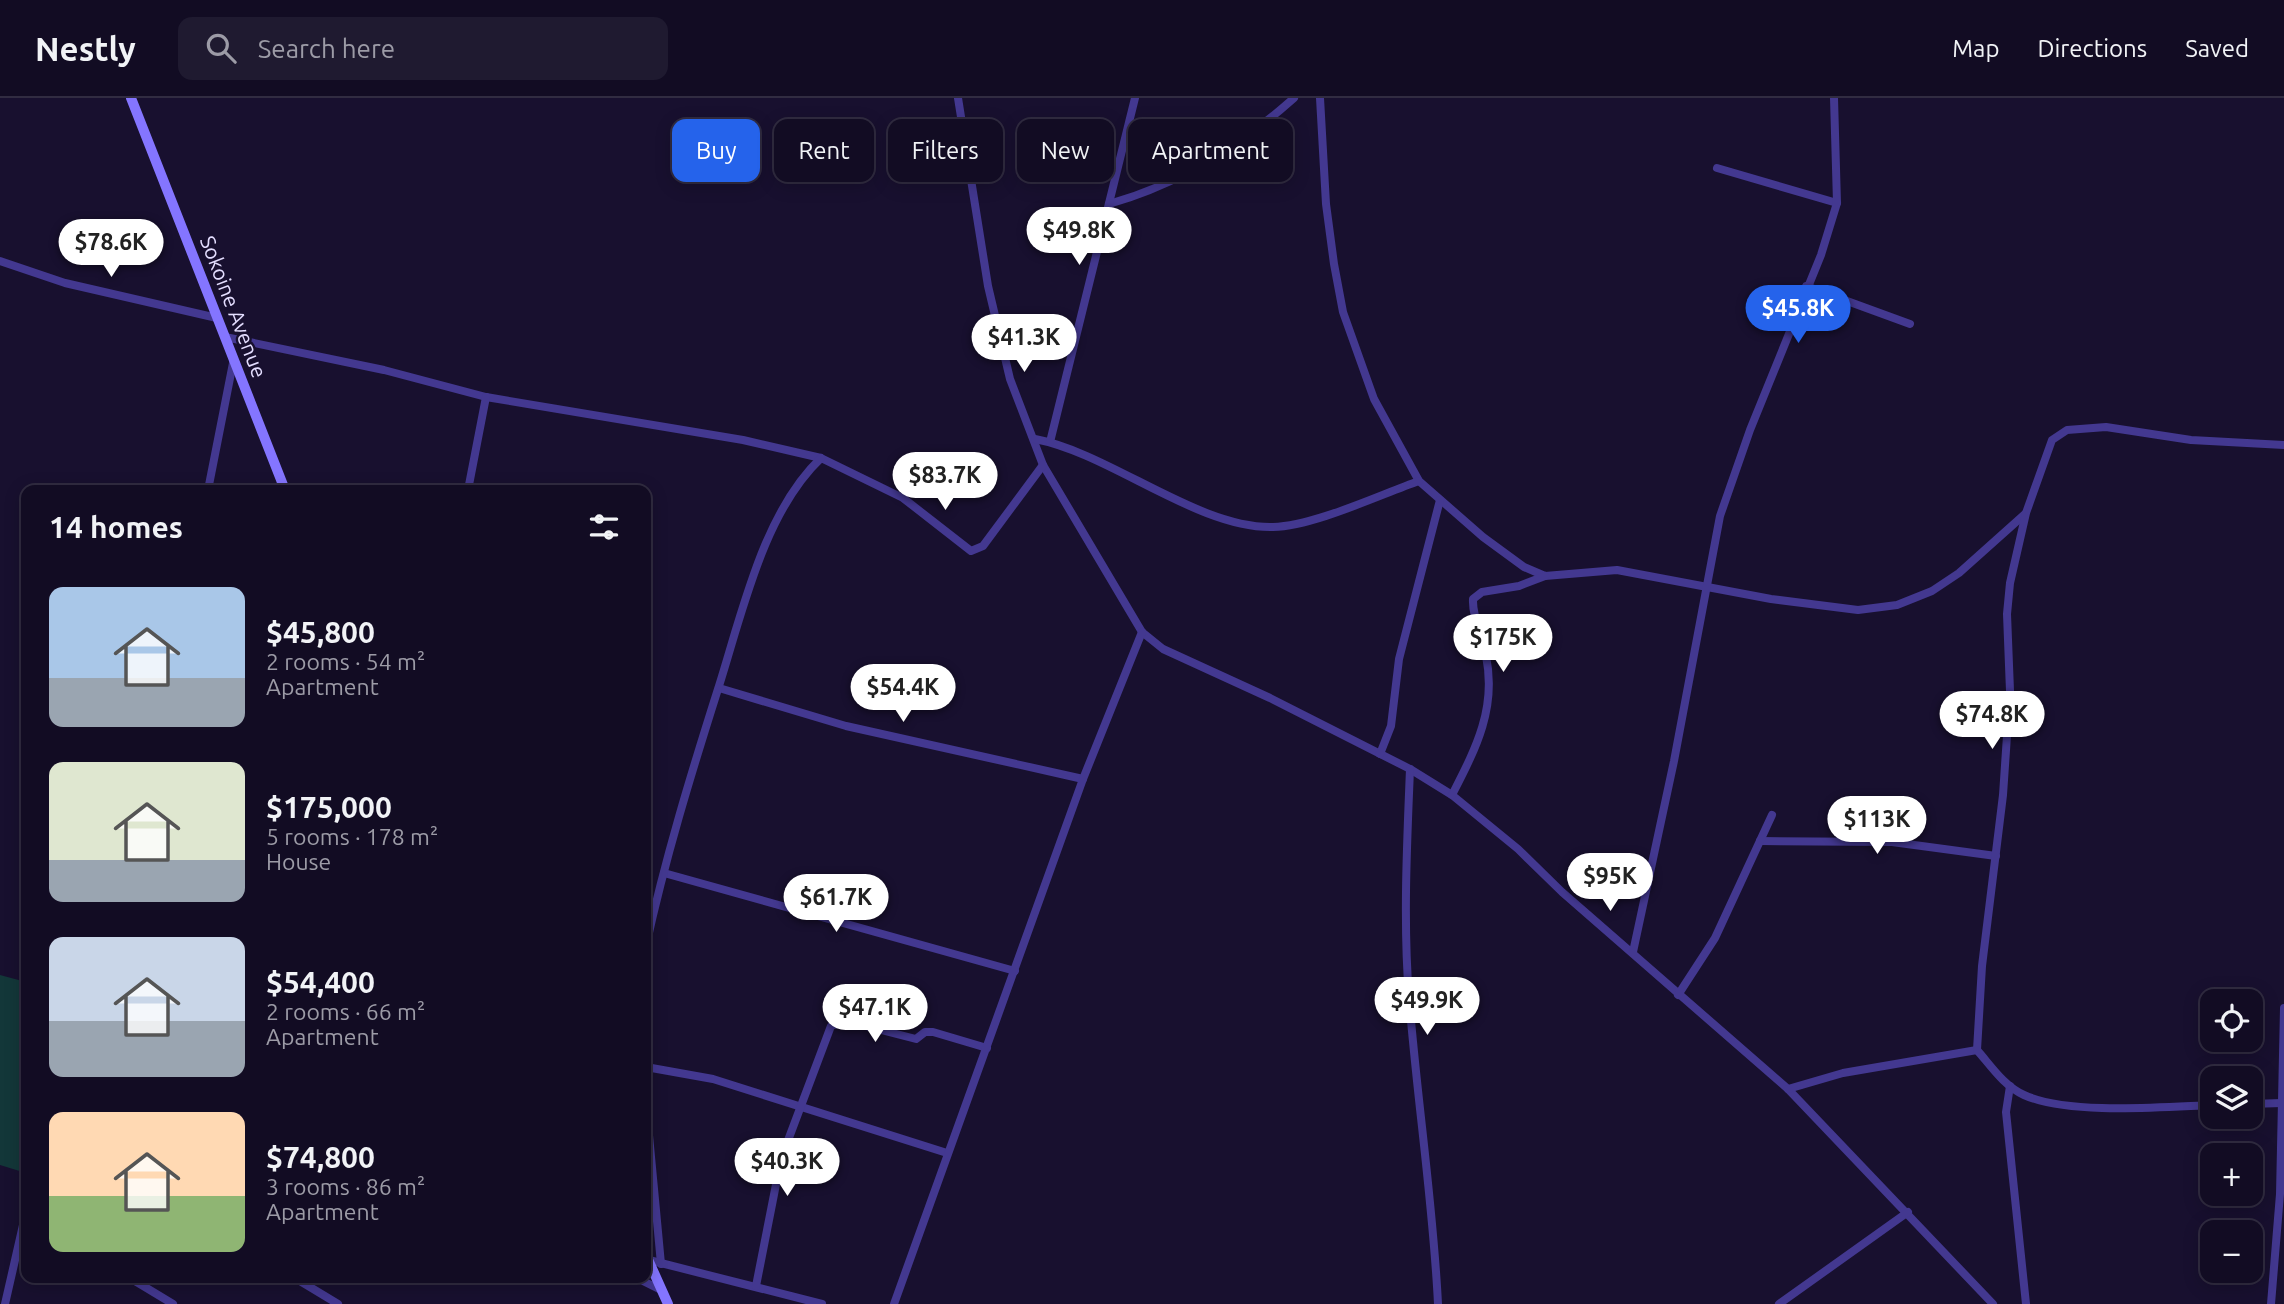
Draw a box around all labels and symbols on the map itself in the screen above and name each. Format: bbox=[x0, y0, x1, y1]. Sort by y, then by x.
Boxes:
pin: $49.8K bbox=[1022, 208, 1136, 267]
pin: $78.6K bbox=[54, 220, 168, 279]
street label: Sokoine Avenue bbox=[196, 232, 272, 381]
pin: $45.8K bbox=[1741, 286, 1855, 345]
pin: $41.3K bbox=[967, 314, 1081, 374]
pin: $83.7K bbox=[888, 452, 1002, 512]
pin: $175K bbox=[1454, 614, 1552, 674]
pin: $54.4K bbox=[846, 664, 960, 724]
pin: $74.8K bbox=[1935, 692, 2049, 751]
pin: $113K bbox=[1828, 796, 1926, 856]
pin: $95K bbox=[1569, 854, 1651, 913]
pin: $61.7K bbox=[779, 874, 893, 934]
pin: $49.9K bbox=[1370, 978, 1484, 1037]
pin: $47.1K bbox=[818, 984, 932, 1044]
pin: $40.3K bbox=[730, 1138, 844, 1198]

